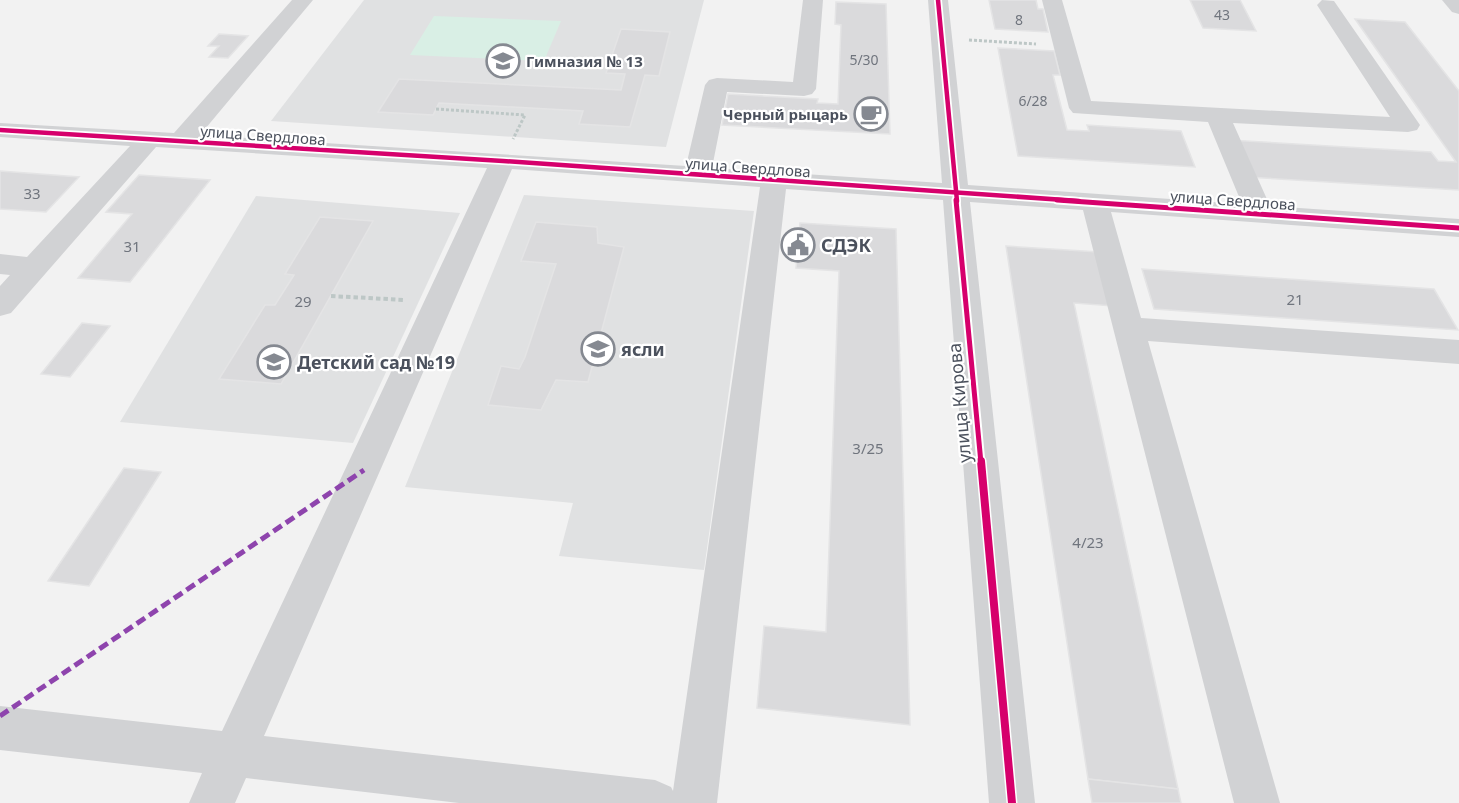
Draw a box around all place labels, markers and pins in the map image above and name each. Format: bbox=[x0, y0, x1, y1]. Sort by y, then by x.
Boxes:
school or university icon: Гимназия № 13 bbox=[485, 43, 521, 79]
place label: Гимназия № 13 bbox=[526, 51, 643, 71]
cafe icon: Черный рыцарь bbox=[853, 96, 889, 132]
place label: Черный рыцарь bbox=[723, 104, 848, 124]
public building icon: СДЭК bbox=[780, 227, 816, 263]
place label: СДЭК bbox=[821, 233, 871, 257]
school or university icon: ясли bbox=[580, 331, 616, 367]
place label: ясли bbox=[621, 337, 665, 361]
school or university icon: Детский сад №19 bbox=[256, 344, 292, 380]
place label: Детский сад №19 bbox=[297, 350, 455, 374]

